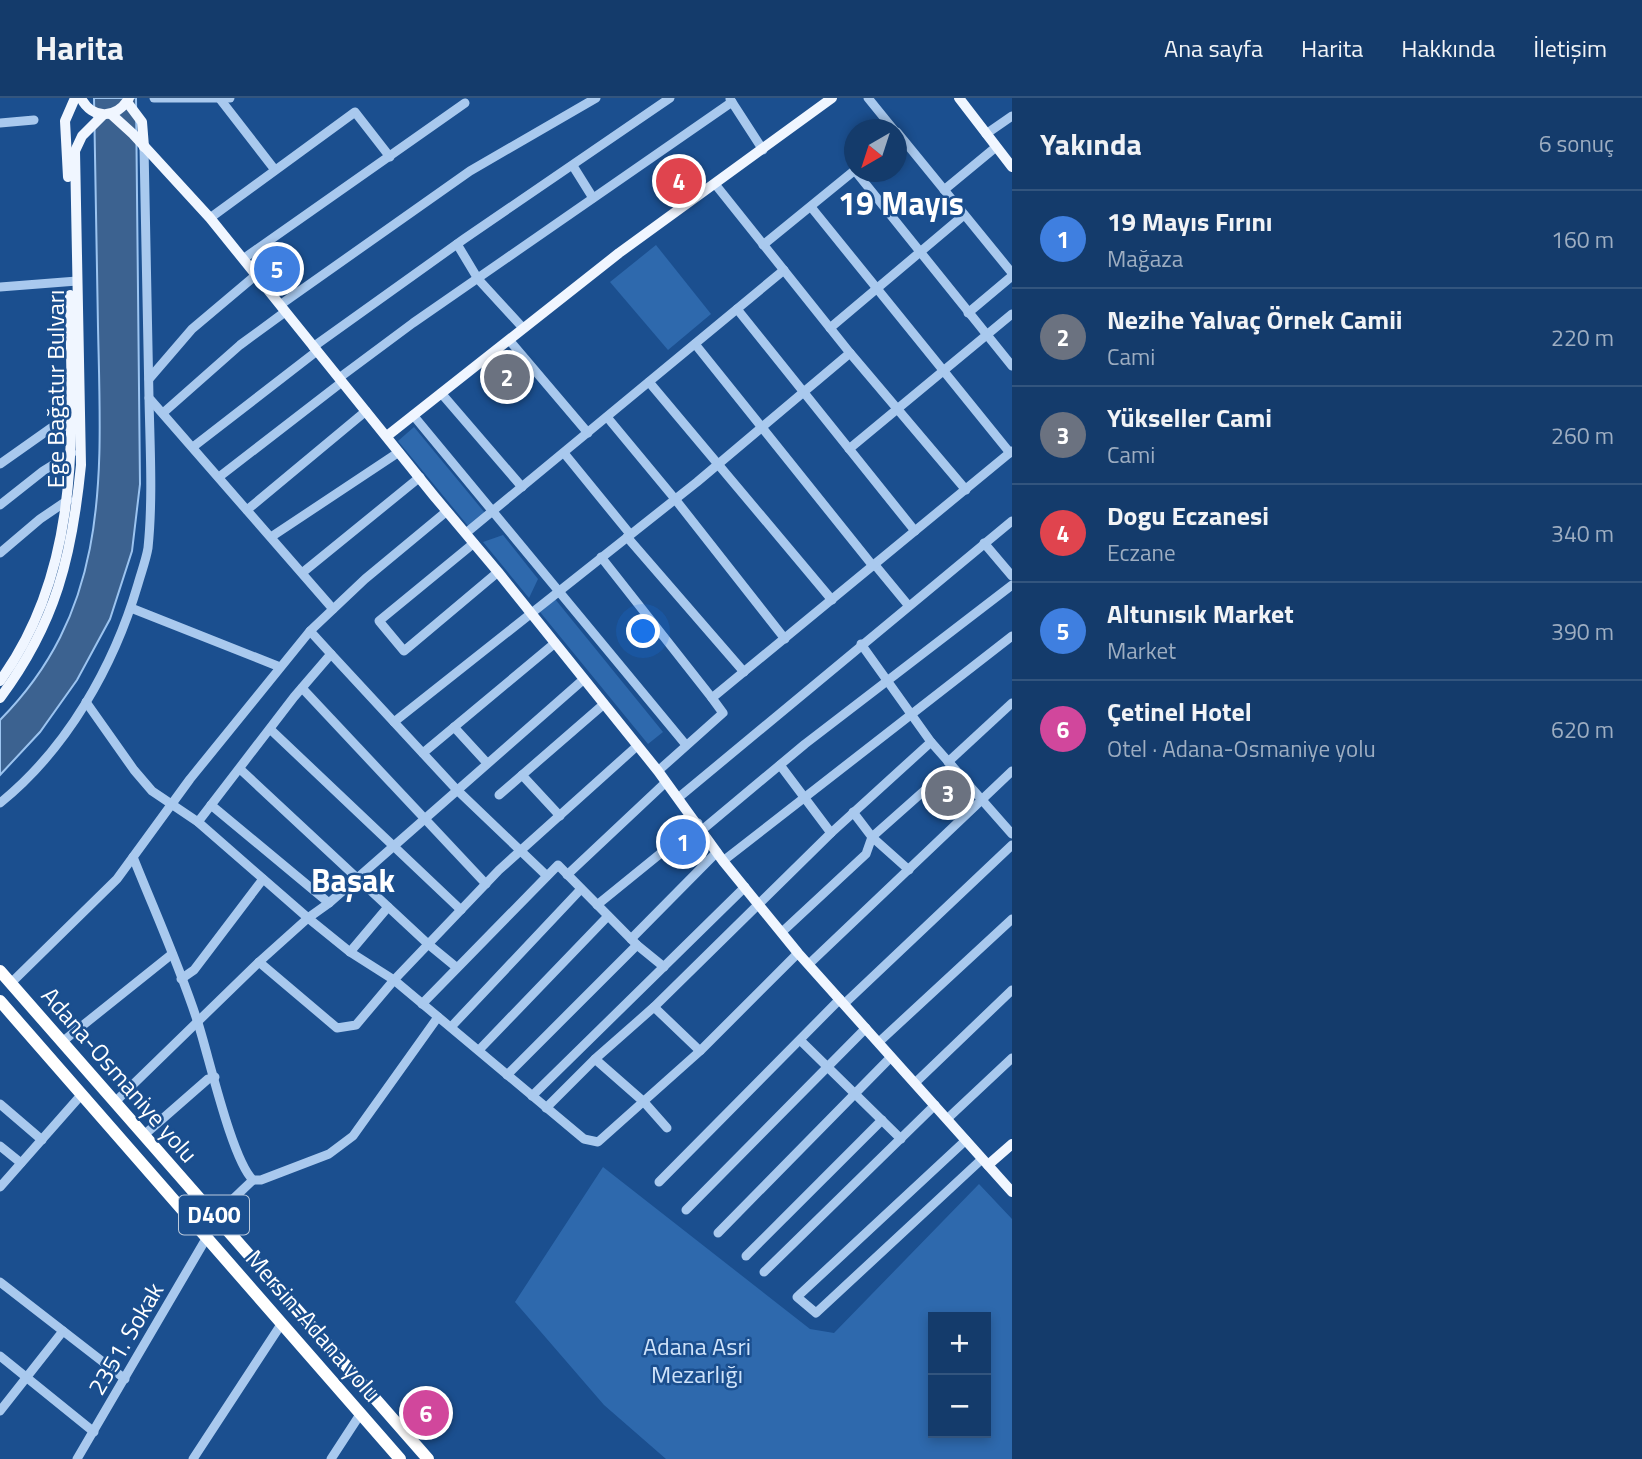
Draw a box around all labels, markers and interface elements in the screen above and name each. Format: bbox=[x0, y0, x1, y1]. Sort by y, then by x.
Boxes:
text: Harita bbox=[35, 23, 124, 73]
text: Ana sayfa bbox=[1164, 30, 1263, 66]
text: Harita bbox=[1301, 30, 1363, 66]
text: Hakkında bbox=[1401, 30, 1495, 66]
text: İletişim bbox=[1533, 30, 1607, 66]
north arrow bbox=[844, 119, 907, 182]
text: Yakında bbox=[1040, 121, 1142, 167]
text: 6 sonuç bbox=[1539, 126, 1614, 161]
pin: 4 bbox=[656, 155, 702, 207]
district label: 19 Mayıs bbox=[838, 179, 964, 227]
text: 19 Mayıs Fırını bbox=[1107, 202, 1273, 241]
text: 1 bbox=[1057, 222, 1069, 257]
text: 160 m bbox=[1551, 222, 1614, 257]
text: Mağaza bbox=[1107, 241, 1183, 276]
pin: 5 bbox=[254, 243, 300, 295]
street label: Ege Bağatur Bulvarı bbox=[37, 290, 73, 488]
text: Nezihe Yalvaç Örnek Camii bbox=[1107, 300, 1403, 339]
text: 2 bbox=[1057, 320, 1069, 355]
text: 220 m bbox=[1551, 320, 1614, 355]
text: Cami bbox=[1107, 339, 1155, 374]
pin: 2 bbox=[484, 351, 530, 403]
text: Yükseller Cami bbox=[1107, 398, 1272, 437]
text: 3 bbox=[1057, 418, 1069, 453]
text: 260 m bbox=[1551, 418, 1614, 453]
text: Cami bbox=[1107, 437, 1155, 472]
text: Dogu Eczanesi bbox=[1107, 496, 1269, 535]
text: 4 bbox=[1057, 516, 1069, 551]
text: 340 m bbox=[1551, 516, 1614, 551]
text: Eczane bbox=[1107, 535, 1176, 570]
text: Altunısık Market bbox=[1107, 594, 1294, 633]
your location bbox=[626, 614, 660, 648]
text: 5 bbox=[1057, 614, 1069, 649]
text: 390 m bbox=[1551, 614, 1614, 649]
text: Market bbox=[1107, 633, 1176, 668]
text: Çetinel Hotel bbox=[1107, 692, 1252, 731]
text: 6 bbox=[1057, 712, 1069, 747]
text: 620 m bbox=[1551, 712, 1614, 747]
text: Otel · Adana-Osmaniye yolu bbox=[1107, 731, 1376, 766]
pin: 3 bbox=[925, 767, 971, 819]
pin: 1 bbox=[660, 816, 706, 868]
district label: Başak bbox=[311, 856, 395, 904]
street label: Adana-Osmaniye yolu bbox=[33, 979, 206, 1170]
road number: D400 bbox=[179, 1196, 249, 1234]
street label: Mersin-Adana yolu bbox=[237, 1241, 390, 1409]
street label: 2351. Sokak bbox=[78, 1275, 172, 1402]
map controls bbox=[928, 1312, 991, 1438]
button: + bbox=[928, 1312, 991, 1375]
park label: Adana Asri Mezarlığı bbox=[643, 1328, 751, 1392]
button: − bbox=[928, 1375, 991, 1438]
pin: 6 bbox=[403, 1387, 449, 1439]

